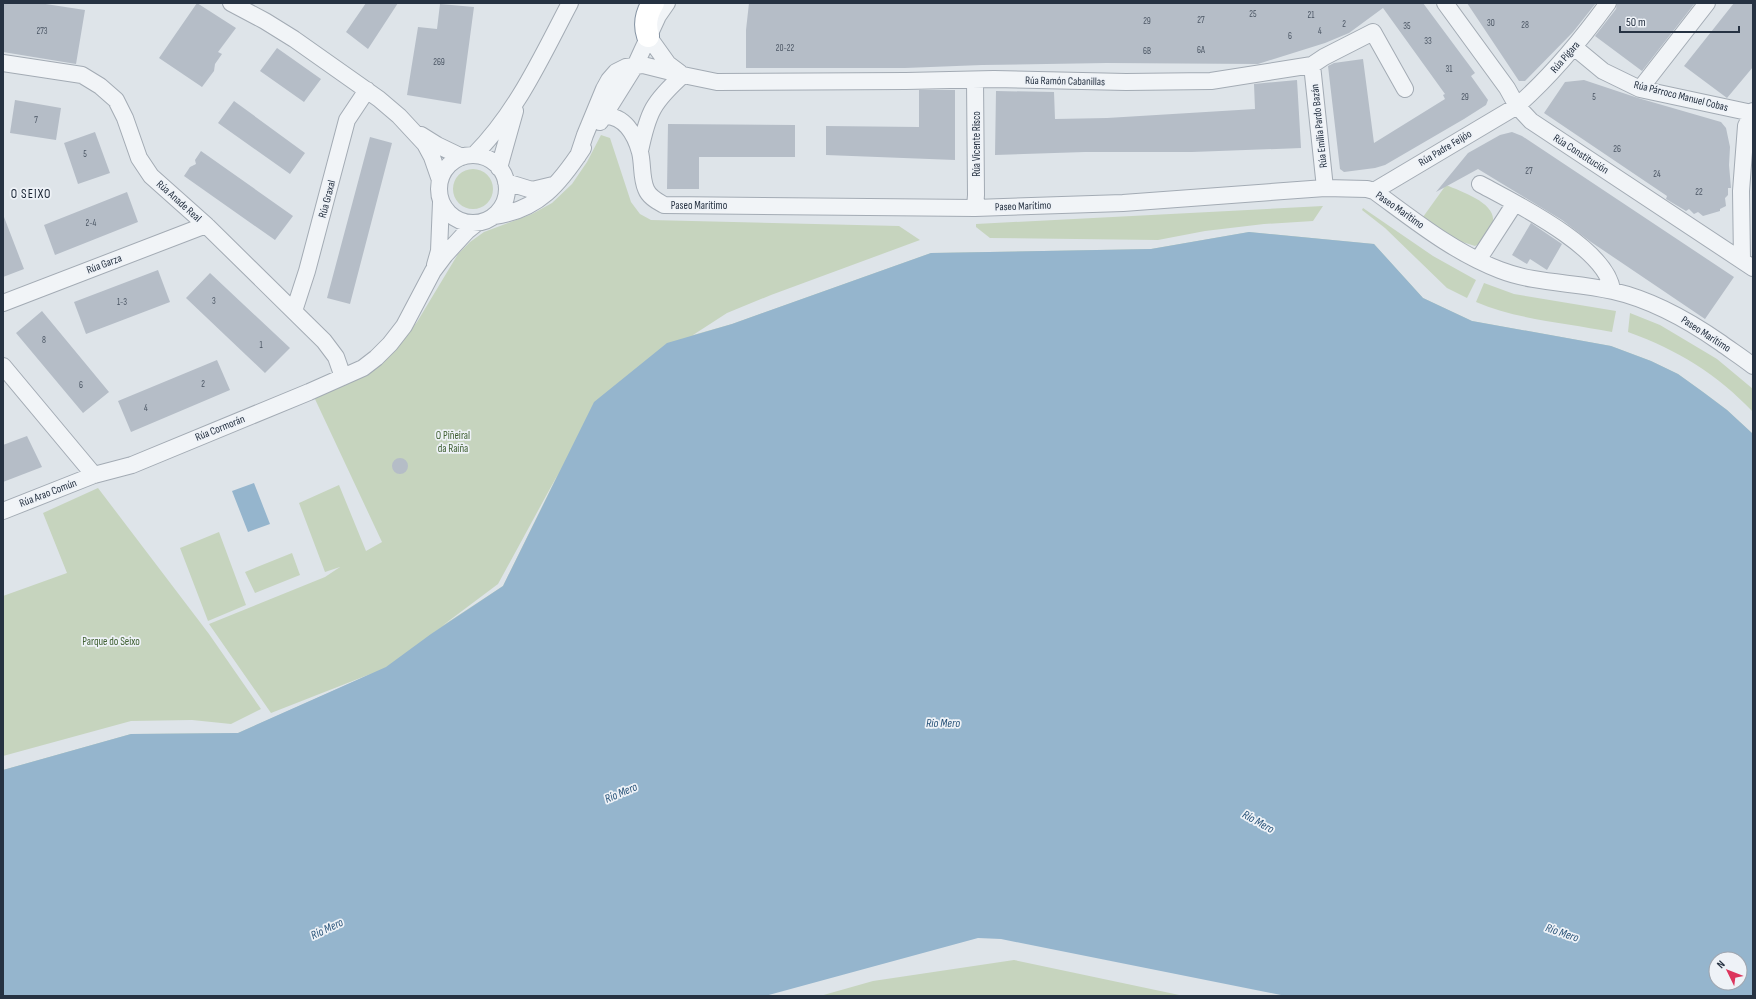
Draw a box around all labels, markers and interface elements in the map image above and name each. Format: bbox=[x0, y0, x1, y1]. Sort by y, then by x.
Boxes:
scale bar bbox=[1620, 8, 1739, 34]
house number: 25 bbox=[1249, 9, 1257, 20]
house number: 21 bbox=[1308, 10, 1315, 21]
house number: 27 bbox=[1197, 15, 1205, 26]
text: 50 m bbox=[1626, 15, 1646, 30]
house number: 29 bbox=[1143, 16, 1151, 27]
house number: 30 bbox=[1487, 18, 1495, 29]
house number: 2 bbox=[1342, 19, 1346, 30]
house number: 28 bbox=[1521, 20, 1529, 31]
house number: 35 bbox=[1403, 21, 1411, 32]
house number: 273 bbox=[36, 26, 48, 37]
house number: 4 bbox=[1318, 26, 1322, 37]
house number: 6 bbox=[1288, 31, 1292, 42]
house number: 33 bbox=[1424, 36, 1432, 47]
street label: Rúa Pígara bbox=[1548, 38, 1582, 76]
house number: 20-22 bbox=[776, 43, 795, 54]
house number: 6A bbox=[1197, 45, 1205, 56]
house number: 6B bbox=[1143, 46, 1151, 57]
house number: 269 bbox=[433, 57, 445, 68]
house number: 31 bbox=[1446, 64, 1453, 75]
street label: Rúa Ramón Cabanillas bbox=[1025, 74, 1105, 88]
street label: Rúa Párroco Manuel Cobas bbox=[1633, 78, 1729, 114]
street label: Rúa Emilia Pardo Bazán bbox=[1308, 83, 1330, 169]
house number: 29 bbox=[1461, 92, 1469, 103]
house number: 5 bbox=[1592, 92, 1596, 103]
street label: Rúa Vicente Risco bbox=[970, 111, 983, 177]
house number: 7 bbox=[34, 115, 38, 126]
street label: Rúa Padre Feijóo bbox=[1416, 127, 1474, 169]
street label: Rúa Constitución bbox=[1551, 131, 1611, 177]
house number: 26 bbox=[1613, 144, 1621, 155]
house number: 5 bbox=[83, 149, 87, 160]
house number: 27 bbox=[1525, 166, 1533, 177]
house number: 24 bbox=[1653, 169, 1661, 180]
street label: Rúa Anade Real bbox=[154, 177, 204, 225]
street label: Rúa Graxal bbox=[316, 179, 338, 219]
district label: O SEIXO bbox=[11, 186, 51, 202]
house number: 22 bbox=[1695, 187, 1703, 198]
street label: Paseo Marítimo bbox=[1373, 188, 1427, 232]
street label: Paseo Marítimo bbox=[671, 199, 728, 212]
street label: Paseo Marítimo bbox=[995, 199, 1052, 213]
house number: 2-4 bbox=[86, 218, 97, 229]
street label: Rúa Garza bbox=[85, 251, 123, 277]
house number: 3 bbox=[212, 296, 216, 307]
house number: 1-3 bbox=[117, 297, 127, 308]
street label: Paseo Marítimo bbox=[1679, 313, 1734, 355]
house number: 8 bbox=[42, 335, 46, 346]
house number: 1 bbox=[259, 340, 263, 351]
house number: 2 bbox=[201, 379, 205, 390]
house number: 6 bbox=[79, 380, 83, 391]
house number: 4 bbox=[144, 403, 148, 414]
street label: Rúa Cormorán bbox=[193, 412, 247, 444]
park label: O Piñeiral da Raíña bbox=[436, 429, 470, 455]
street label: Rúa Arao Común bbox=[18, 476, 79, 510]
park label: Parque do Seixo bbox=[82, 635, 140, 648]
water label: Río Mero bbox=[926, 716, 960, 731]
water label: Río Mero bbox=[602, 779, 640, 807]
water label: Río Mero bbox=[1239, 807, 1277, 837]
water label: Río Mero bbox=[308, 915, 346, 943]
water label: Río Mero bbox=[1543, 920, 1581, 946]
north arrow bbox=[1708, 951, 1748, 991]
text: N bbox=[1714, 958, 1728, 971]

